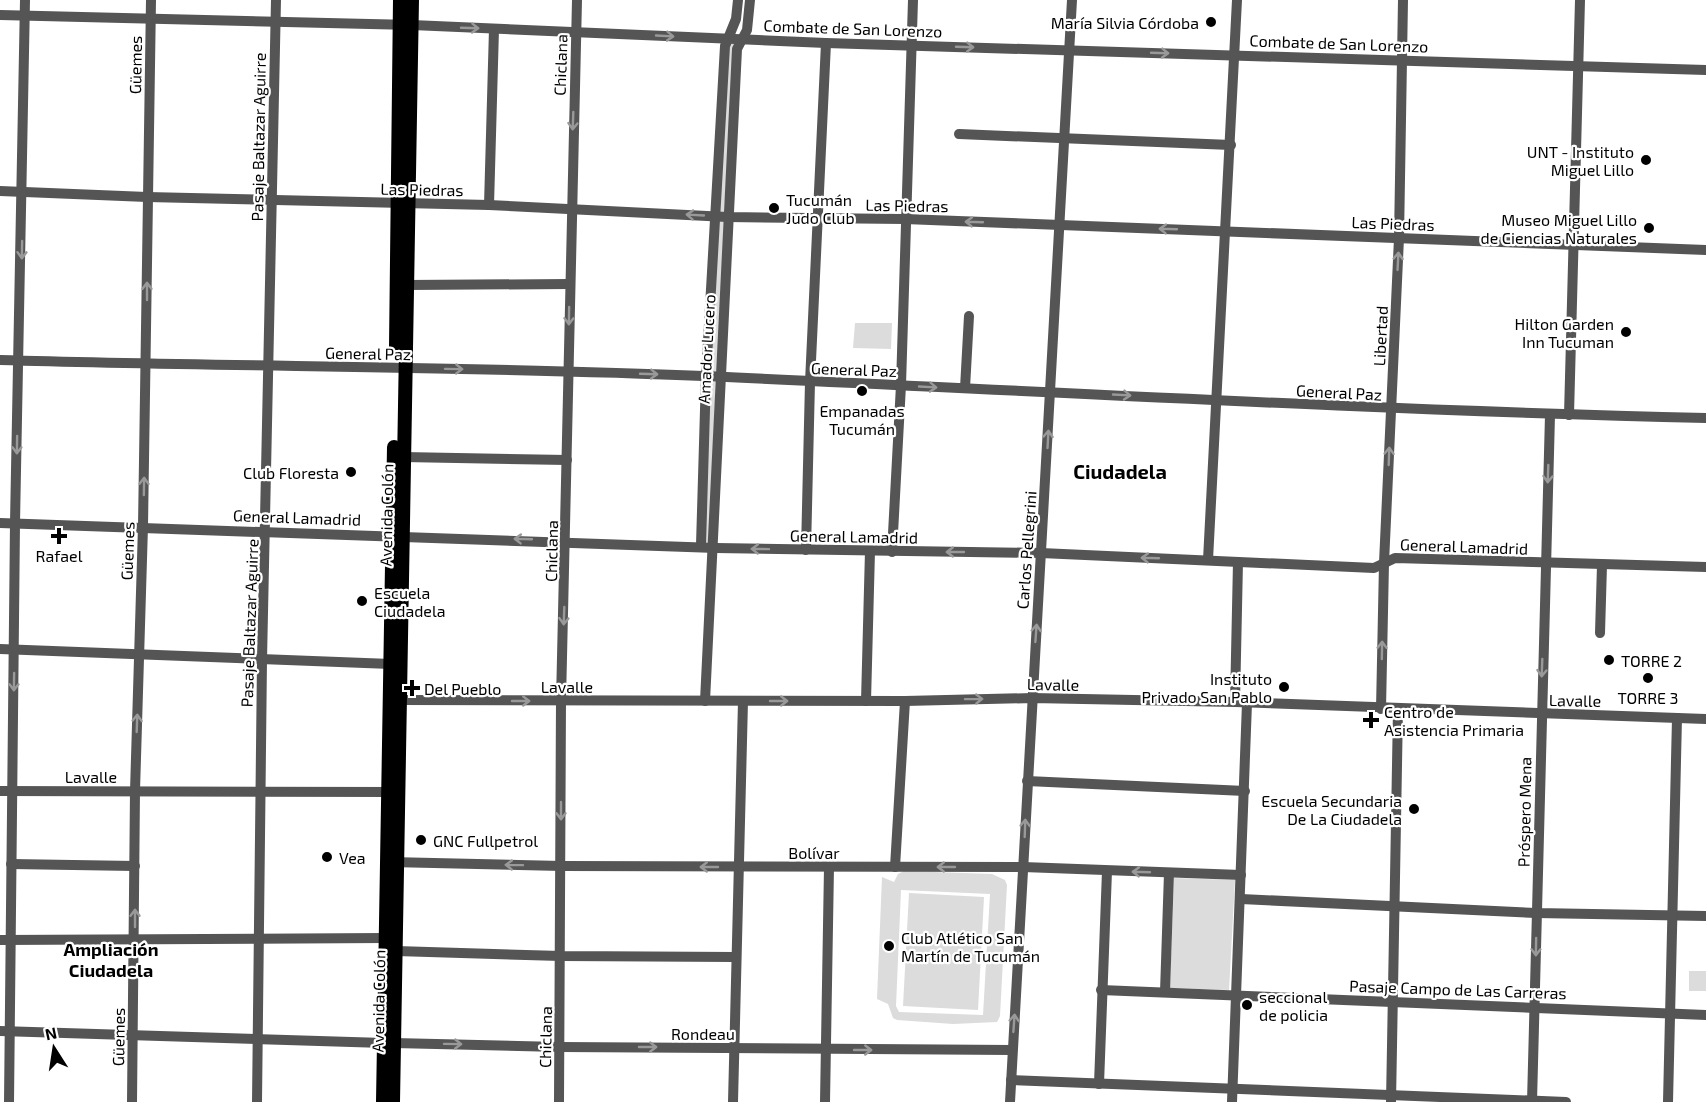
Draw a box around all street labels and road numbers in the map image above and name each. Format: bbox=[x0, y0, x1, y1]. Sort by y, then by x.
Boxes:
street label: Combate de San Lorenzo bbox=[763, 15, 943, 41]
street label: Combate de San Lorenzo bbox=[1249, 30, 1429, 56]
street label: Chiclana bbox=[549, 34, 571, 96]
street label: Güemes bbox=[125, 36, 145, 94]
street label: Pasaje Baltazar Aguirre bbox=[247, 52, 270, 222]
street label: Las Piedras bbox=[380, 179, 464, 199]
street label: Las Piedras bbox=[865, 195, 949, 215]
street label: Las Piedras bbox=[1351, 212, 1435, 234]
street label: Amador Lucero bbox=[694, 294, 718, 404]
street label: Libertad bbox=[1369, 305, 1391, 367]
street label: General Paz bbox=[325, 343, 411, 363]
street label: General Paz bbox=[811, 358, 897, 380]
street label: General Paz bbox=[1296, 380, 1382, 404]
street label: Avenida Colón bbox=[376, 463, 396, 567]
street label: Carlos Pellegrini bbox=[1012, 490, 1040, 610]
street label: General Lamadrid bbox=[233, 505, 361, 529]
street label: Chiclana bbox=[541, 520, 561, 582]
street label: Güemes bbox=[116, 521, 138, 581]
street label: General Lamadrid bbox=[790, 525, 918, 547]
street label: General Lamadrid bbox=[1400, 534, 1528, 558]
street label: Pasaje Baltazar Aguirre bbox=[237, 538, 262, 708]
street label: Lavalle bbox=[1027, 674, 1079, 694]
street label: Lavalle bbox=[541, 677, 593, 696]
street label: Lavalle bbox=[1549, 690, 1601, 710]
street label: Próspero Mena bbox=[1514, 757, 1534, 867]
street label: Lavalle bbox=[65, 767, 117, 786]
street label: Bolívar bbox=[788, 843, 840, 862]
street label: Avenida Colón bbox=[368, 949, 388, 1053]
street label: Pasaje Campo de Las Carreras bbox=[1349, 976, 1567, 1003]
street label: Chiclana bbox=[535, 1006, 555, 1068]
street label: Güemes bbox=[108, 1008, 128, 1066]
street label: Rondeau bbox=[671, 1024, 735, 1043]

